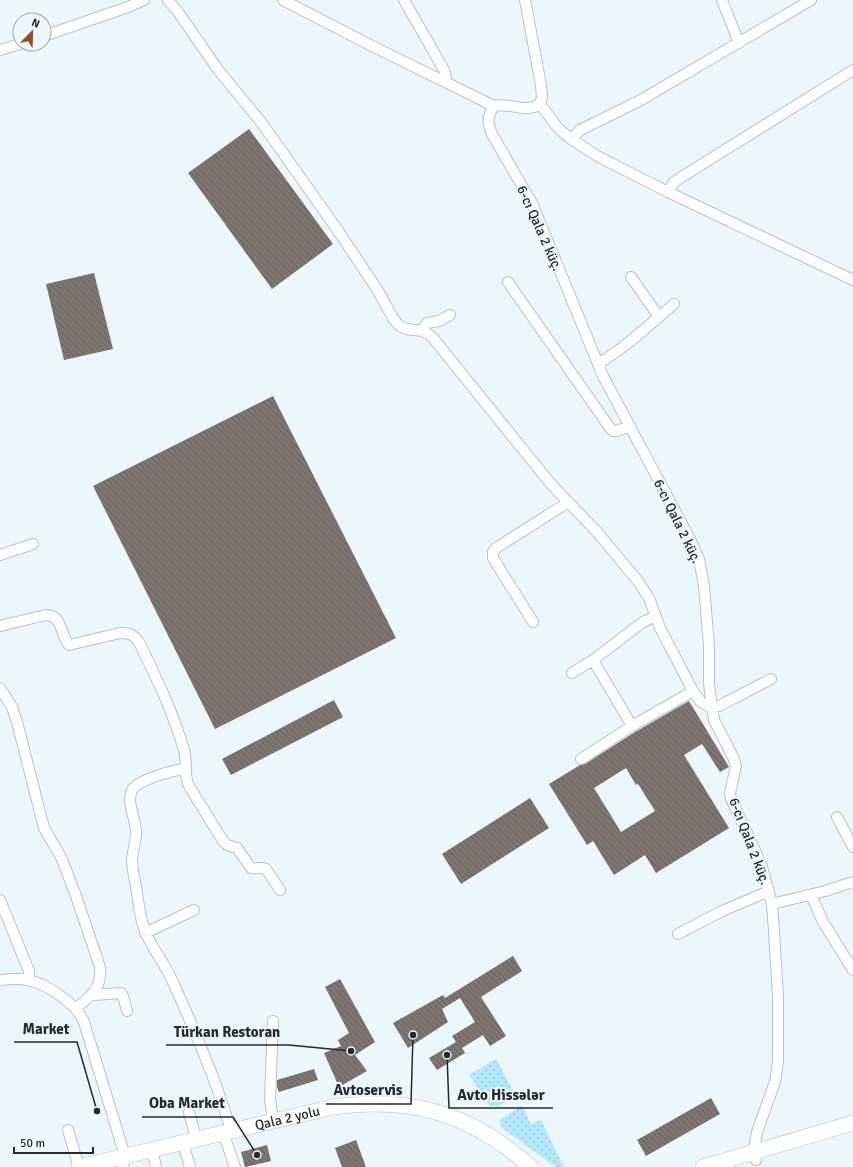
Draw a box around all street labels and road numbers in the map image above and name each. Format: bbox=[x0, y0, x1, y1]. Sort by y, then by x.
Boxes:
street label: 6-cı Qala 2 küç. bbox=[513, 183, 566, 274]
street label: 6-cı Qala 2 küç. bbox=[650, 476, 705, 566]
street label: 6-cı Qala 2 küç. bbox=[725, 795, 774, 887]
street label: Qala 2 yolu bbox=[253, 1102, 322, 1134]

